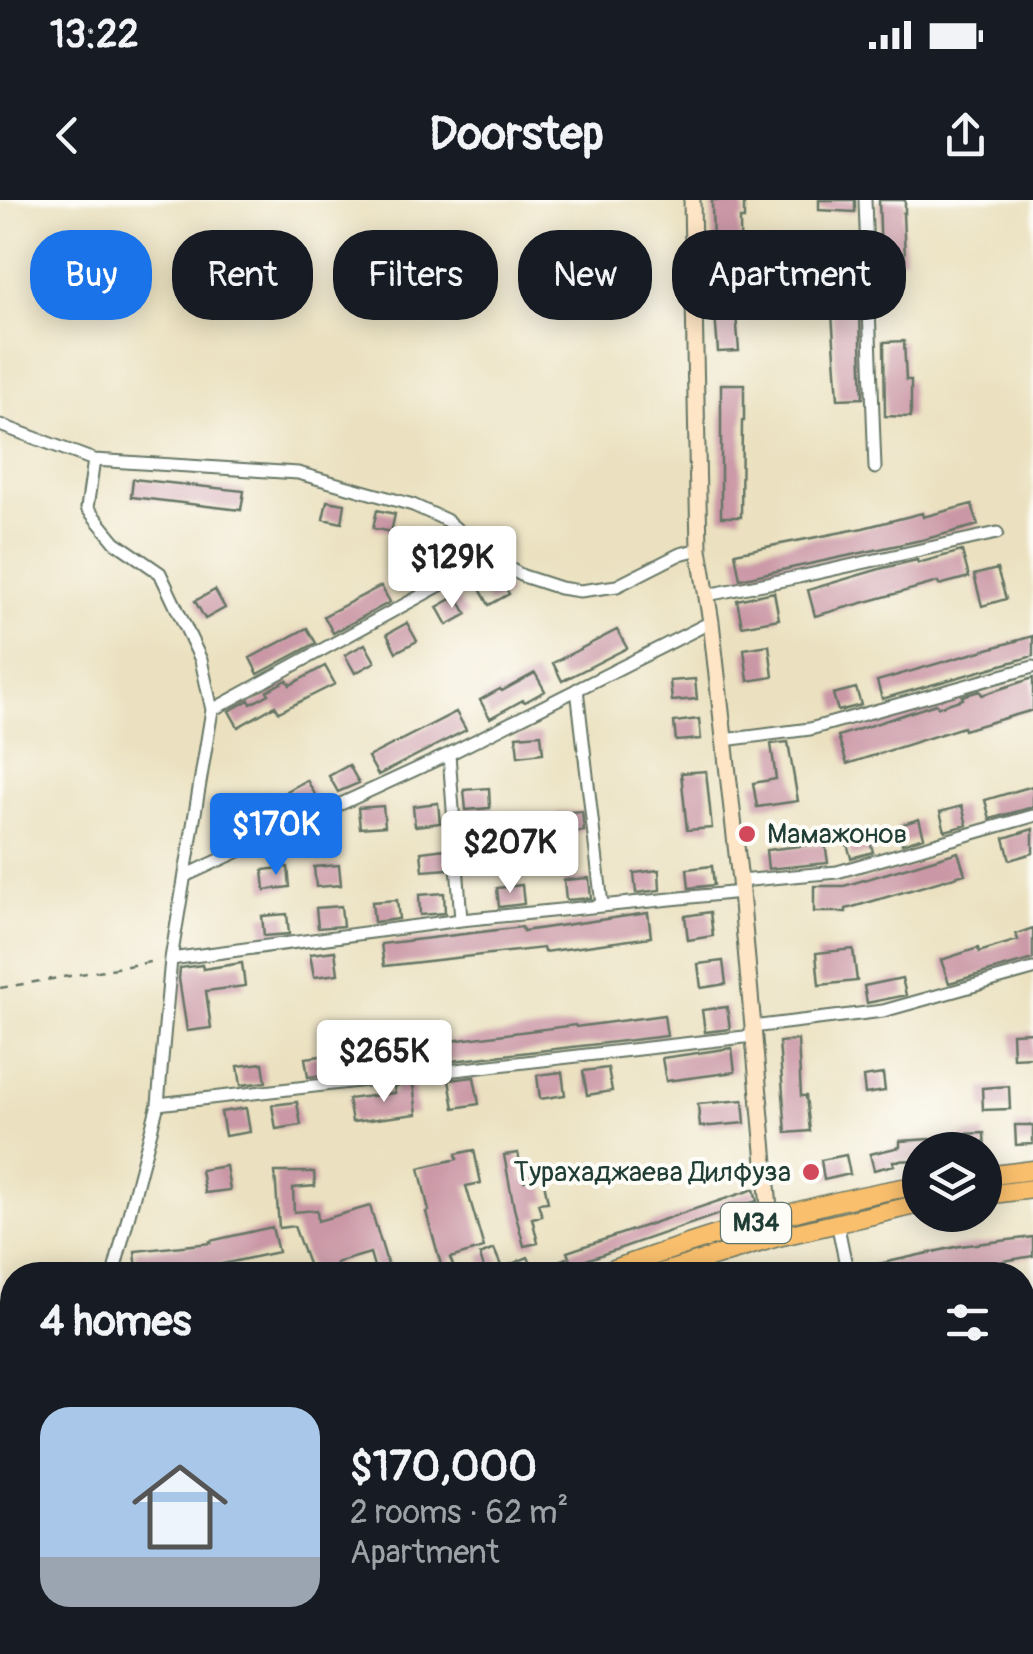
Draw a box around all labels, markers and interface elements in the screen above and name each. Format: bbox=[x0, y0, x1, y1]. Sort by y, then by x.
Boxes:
text: 13:22 bbox=[50, 11, 139, 59]
text: Doorstep bbox=[429, 107, 604, 163]
icon: back bbox=[40, 108, 95, 163]
icon: share bbox=[938, 108, 993, 163]
chip: Buy bbox=[30, 230, 152, 320]
chip: Rent bbox=[172, 230, 313, 320]
chip: Filters bbox=[333, 230, 498, 320]
chip: New bbox=[518, 230, 652, 320]
chip: Apartment bbox=[672, 230, 906, 320]
pin: $129K bbox=[382, 526, 522, 611]
text: $129K bbox=[410, 538, 494, 578]
pin: $170K bbox=[206, 793, 346, 878]
text: $170K bbox=[232, 805, 320, 845]
pin: $207K bbox=[440, 811, 580, 896]
place label: Мамажонов bbox=[767, 817, 907, 852]
text: $207K bbox=[463, 823, 557, 863]
marker: Мамажонов bbox=[736, 823, 758, 845]
pin: $265K bbox=[314, 1020, 454, 1105]
text: $265K bbox=[339, 1032, 429, 1072]
map controls bbox=[902, 1132, 1002, 1232]
button: layers bbox=[902, 1132, 1002, 1232]
place label: Турахаджаева Дилфуза bbox=[514, 1155, 791, 1190]
marker: Турахаджаева Дилфуза bbox=[800, 1161, 822, 1183]
road number: M34 bbox=[721, 1203, 791, 1243]
icon: filters bbox=[940, 1295, 995, 1350]
text: 4 homes bbox=[40, 1296, 191, 1348]
text: $170,000 bbox=[350, 1441, 537, 1493]
icon: home bbox=[120, 1447, 240, 1567]
text: 2 rooms · 62 m² bbox=[350, 1493, 568, 1533]
text: Apartment bbox=[350, 1533, 499, 1573]

